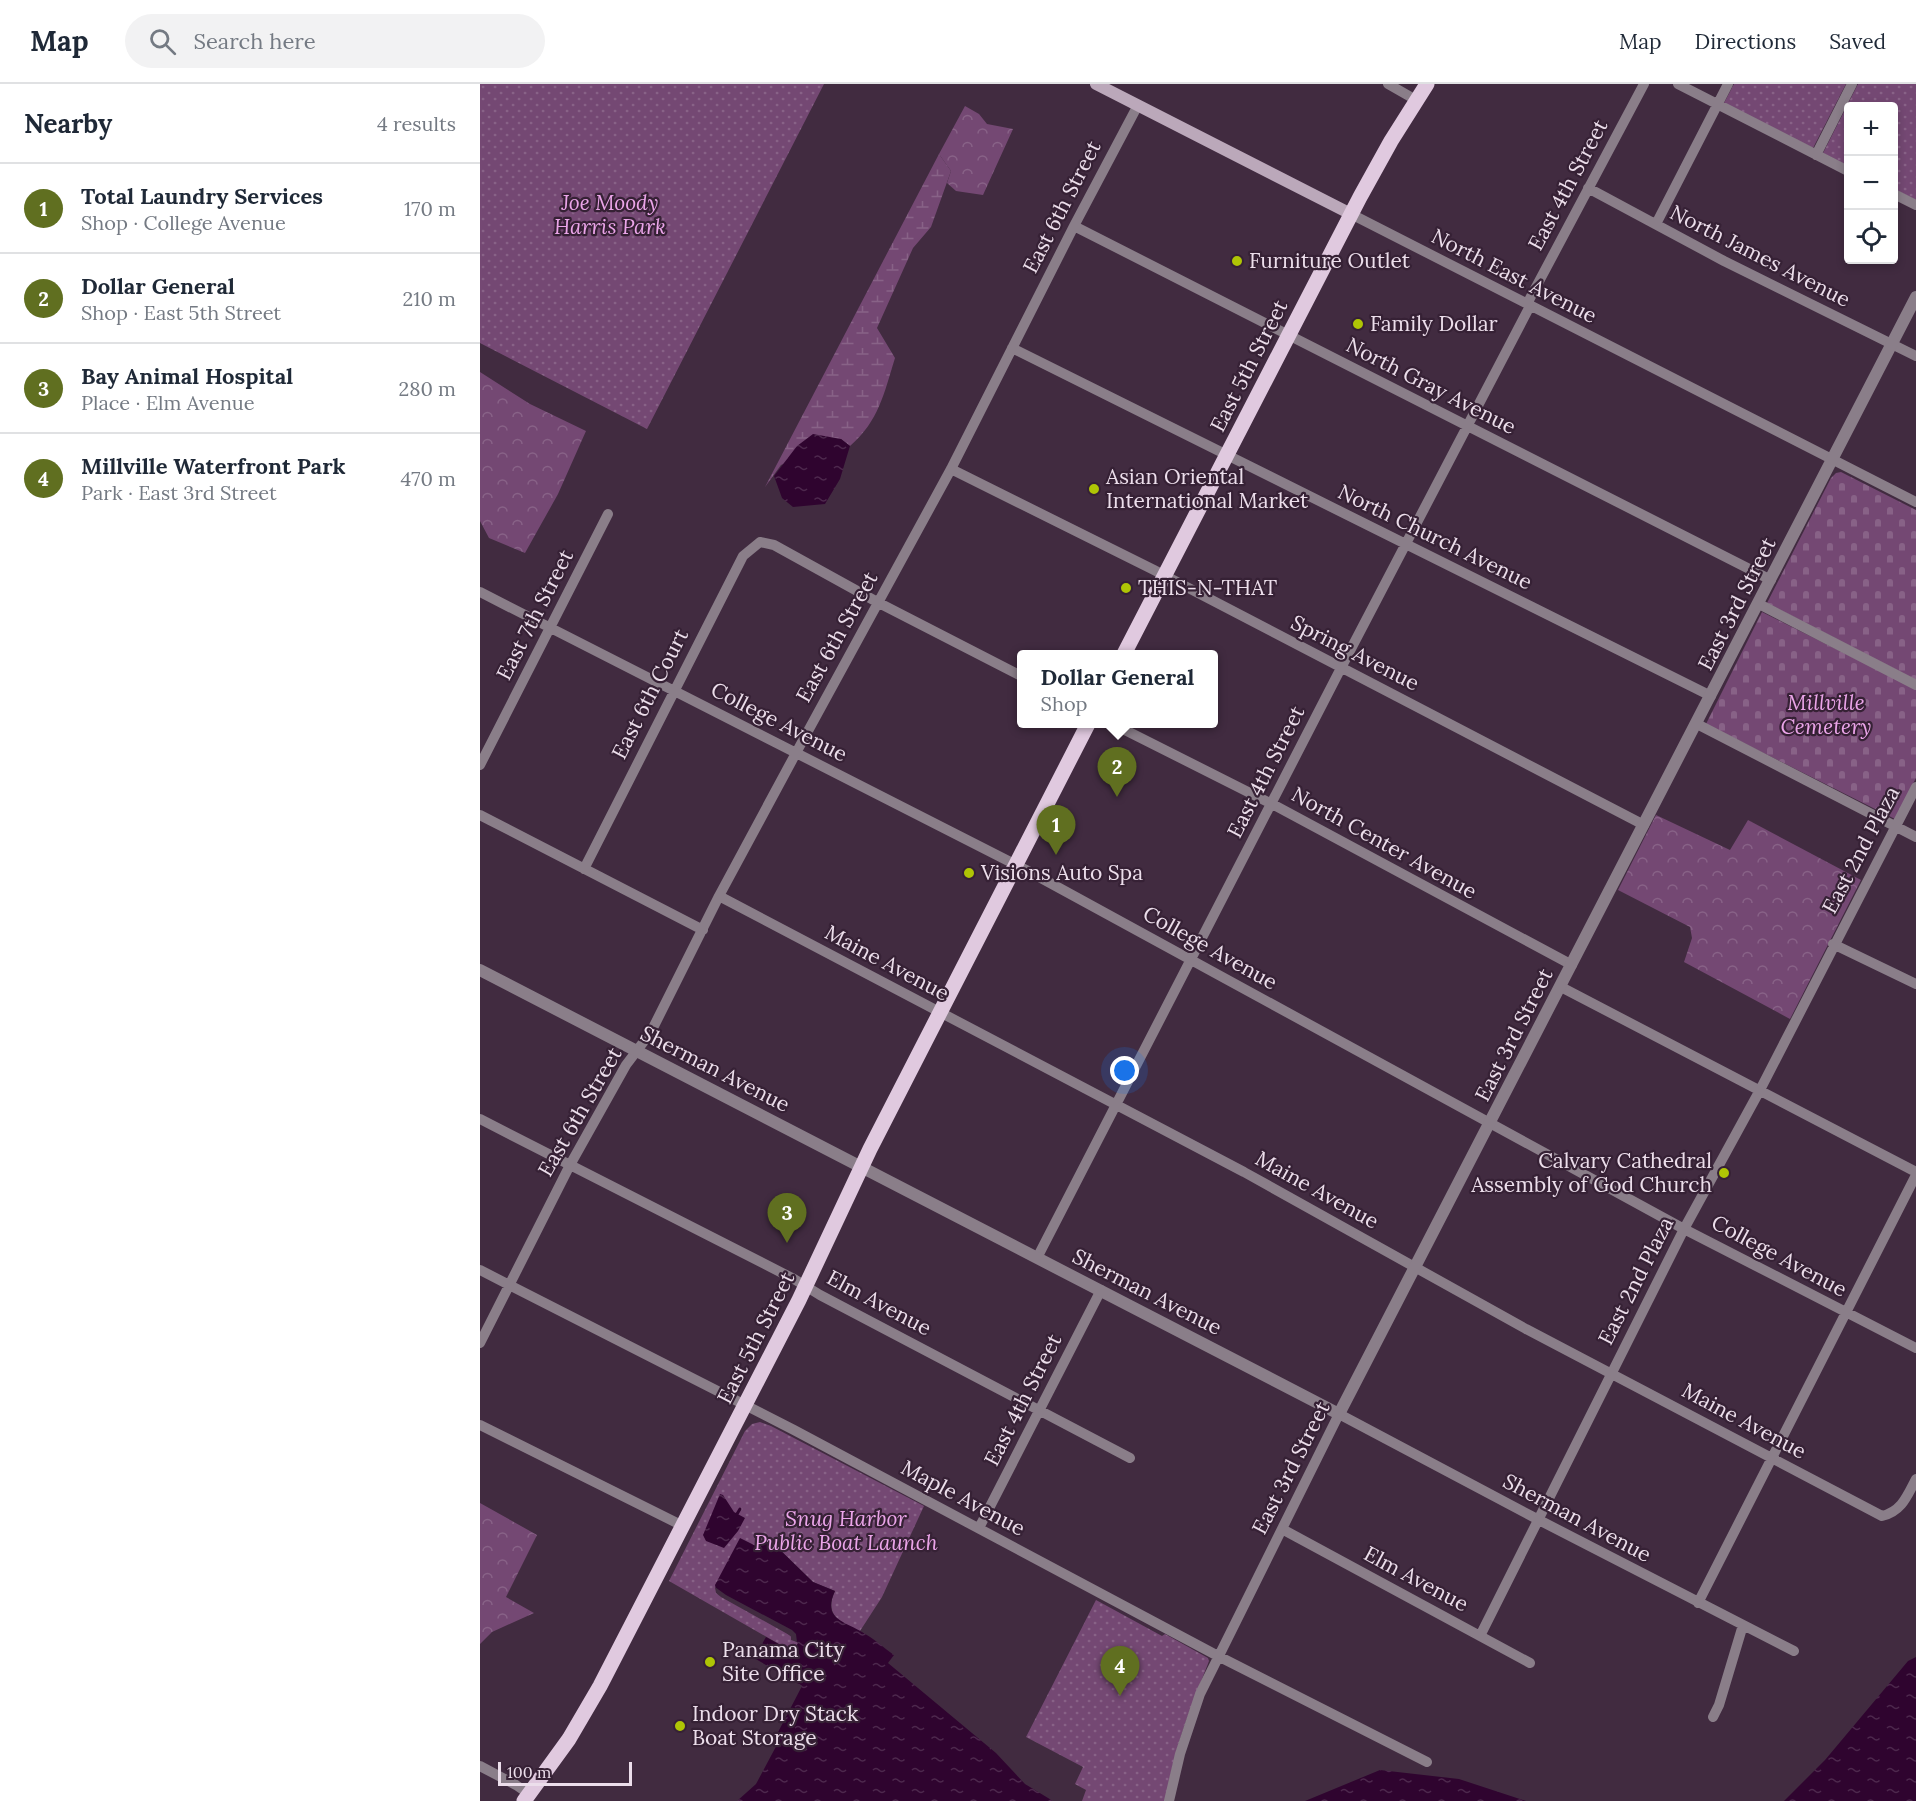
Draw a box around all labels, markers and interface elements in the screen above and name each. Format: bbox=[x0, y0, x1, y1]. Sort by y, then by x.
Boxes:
search box bbox=[125, 14, 545, 68]
text: Map bbox=[30, 23, 89, 59]
icon: search bbox=[146, 25, 179, 58]
text: Search here bbox=[194, 27, 316, 55]
text: Map bbox=[1619, 28, 1662, 55]
text: Directions bbox=[1695, 28, 1796, 55]
text: Saved bbox=[1829, 28, 1886, 55]
map controls bbox=[1844, 102, 1898, 264]
button: + bbox=[1844, 102, 1898, 156]
text: Nearby bbox=[24, 107, 112, 140]
text: 4 results bbox=[377, 111, 456, 136]
street label: East 4th Street bbox=[1522, 114, 1614, 255]
street label: East 6th Street bbox=[1017, 135, 1107, 278]
button: − bbox=[1844, 156, 1898, 210]
text: Total Laundry Services bbox=[81, 182, 323, 210]
park label: Joe Moody Harris Park bbox=[554, 189, 666, 240]
text: 1 bbox=[39, 196, 48, 221]
text: 170 m bbox=[404, 196, 456, 221]
street label: North James Avenue bbox=[1666, 198, 1855, 313]
text: Shop · College Avenue bbox=[81, 210, 286, 235]
button: locate bbox=[1844, 210, 1898, 264]
street label: North East Avenue bbox=[1427, 222, 1601, 329]
place label: Furniture Outlet bbox=[1249, 247, 1411, 274]
marker: Furniture Outlet bbox=[1230, 254, 1244, 268]
text: Dollar General bbox=[81, 272, 235, 300]
text: 2 bbox=[38, 286, 49, 311]
text: 210 m bbox=[402, 286, 456, 311]
street label: East 5th Street bbox=[1204, 295, 1294, 436]
text: Shop · East 5th Street bbox=[81, 300, 281, 325]
place label: Family Dollar bbox=[1370, 310, 1498, 337]
marker: Family Dollar bbox=[1351, 317, 1365, 331]
street label: North Gray Avenue bbox=[1342, 331, 1521, 440]
text: Bay Animal Hospital bbox=[81, 362, 293, 390]
text: 3 bbox=[38, 376, 49, 401]
text: 280 m bbox=[398, 376, 456, 401]
text: Place · Elm Avenue bbox=[81, 390, 255, 415]
text: Millville Waterfront Park bbox=[81, 452, 346, 480]
place label: Asian Oriental International Market bbox=[1105, 463, 1309, 514]
text: 4 bbox=[38, 466, 49, 491]
text: 470 m bbox=[400, 466, 456, 491]
street label: North Church Avenue bbox=[1334, 478, 1537, 595]
text: Park · East 3rd Street bbox=[81, 480, 277, 505]
marker: Asian Oriental International Market bbox=[1087, 482, 1101, 496]
street label: East 3rd Street bbox=[1691, 532, 1782, 675]
street label: East 7th Street bbox=[490, 544, 579, 684]
street label: East 6th Street bbox=[790, 566, 884, 707]
place label: THIS-N-THAT bbox=[1138, 574, 1277, 601]
marker: THIS-N-THAT bbox=[1119, 581, 1133, 595]
street label: Spring Avenue bbox=[1287, 609, 1424, 696]
street label: East 6th Court bbox=[605, 623, 694, 763]
popup bbox=[1017, 650, 1218, 728]
text: Dollar General bbox=[1041, 663, 1194, 691]
street label: College Avenue bbox=[707, 676, 852, 768]
park label: Millville Cemetery bbox=[1780, 689, 1872, 740]
text: Shop bbox=[1041, 691, 1088, 716]
street label: East 4th Street bbox=[1221, 701, 1311, 842]
pin: 2 bbox=[1098, 748, 1136, 797]
street label: North Center Avenue bbox=[1287, 780, 1482, 905]
street label: East 2nd Plaza bbox=[1816, 781, 1905, 918]
pin: 1 bbox=[1036, 806, 1076, 855]
place label: Visions Auto Spa bbox=[980, 859, 1143, 886]
marker: Visions Auto Spa bbox=[962, 866, 976, 880]
street label: College Avenue bbox=[1138, 900, 1282, 996]
street label: Maine Avenue bbox=[820, 918, 954, 1007]
street label: East 3rd Street bbox=[1468, 963, 1559, 1106]
street label: Sherman Avenue bbox=[636, 1019, 794, 1118]
street label: East 6th Street bbox=[532, 1041, 628, 1181]
your location bbox=[1110, 1056, 1139, 1085]
street label: Maine Avenue bbox=[1251, 1145, 1384, 1235]
place label: Calvary Cathedral Assembly of God Church bbox=[1470, 1147, 1712, 1198]
marker: Calvary Cathedral Assembly of God Church bbox=[1717, 1166, 1731, 1180]
pin: 3 bbox=[768, 1194, 806, 1243]
street label: College Avenue bbox=[1707, 1209, 1852, 1303]
street label: East 2nd Plaza bbox=[1592, 1212, 1679, 1349]
street label: Sherman Avenue bbox=[1068, 1242, 1226, 1341]
street label: Elm Avenue bbox=[822, 1264, 936, 1341]
street label: East 5th Street bbox=[711, 1267, 801, 1408]
street label: East 4th Street bbox=[978, 1329, 1068, 1470]
street label: Maine Avenue bbox=[1677, 1376, 1811, 1465]
street label: East 3rd Street bbox=[1245, 1396, 1336, 1539]
street label: Maple Avenue bbox=[897, 1454, 1030, 1542]
street label: Sherman Avenue bbox=[1498, 1467, 1656, 1568]
park label: Snug Harbor Public Boat Launch bbox=[754, 1505, 938, 1556]
street label: Elm Avenue bbox=[1359, 1540, 1473, 1617]
place label: Panama City Site Office bbox=[722, 1636, 844, 1687]
pin: 4 bbox=[1100, 1646, 1140, 1696]
marker: Panama City Site Office bbox=[703, 1655, 717, 1669]
place label: Indoor Dry Stack Boat Storage bbox=[692, 1700, 859, 1751]
marker: Indoor Dry Stack Boat Storage bbox=[673, 1719, 687, 1733]
scale bar bbox=[498, 1759, 632, 1786]
text: 100 m bbox=[507, 1762, 551, 1782]

